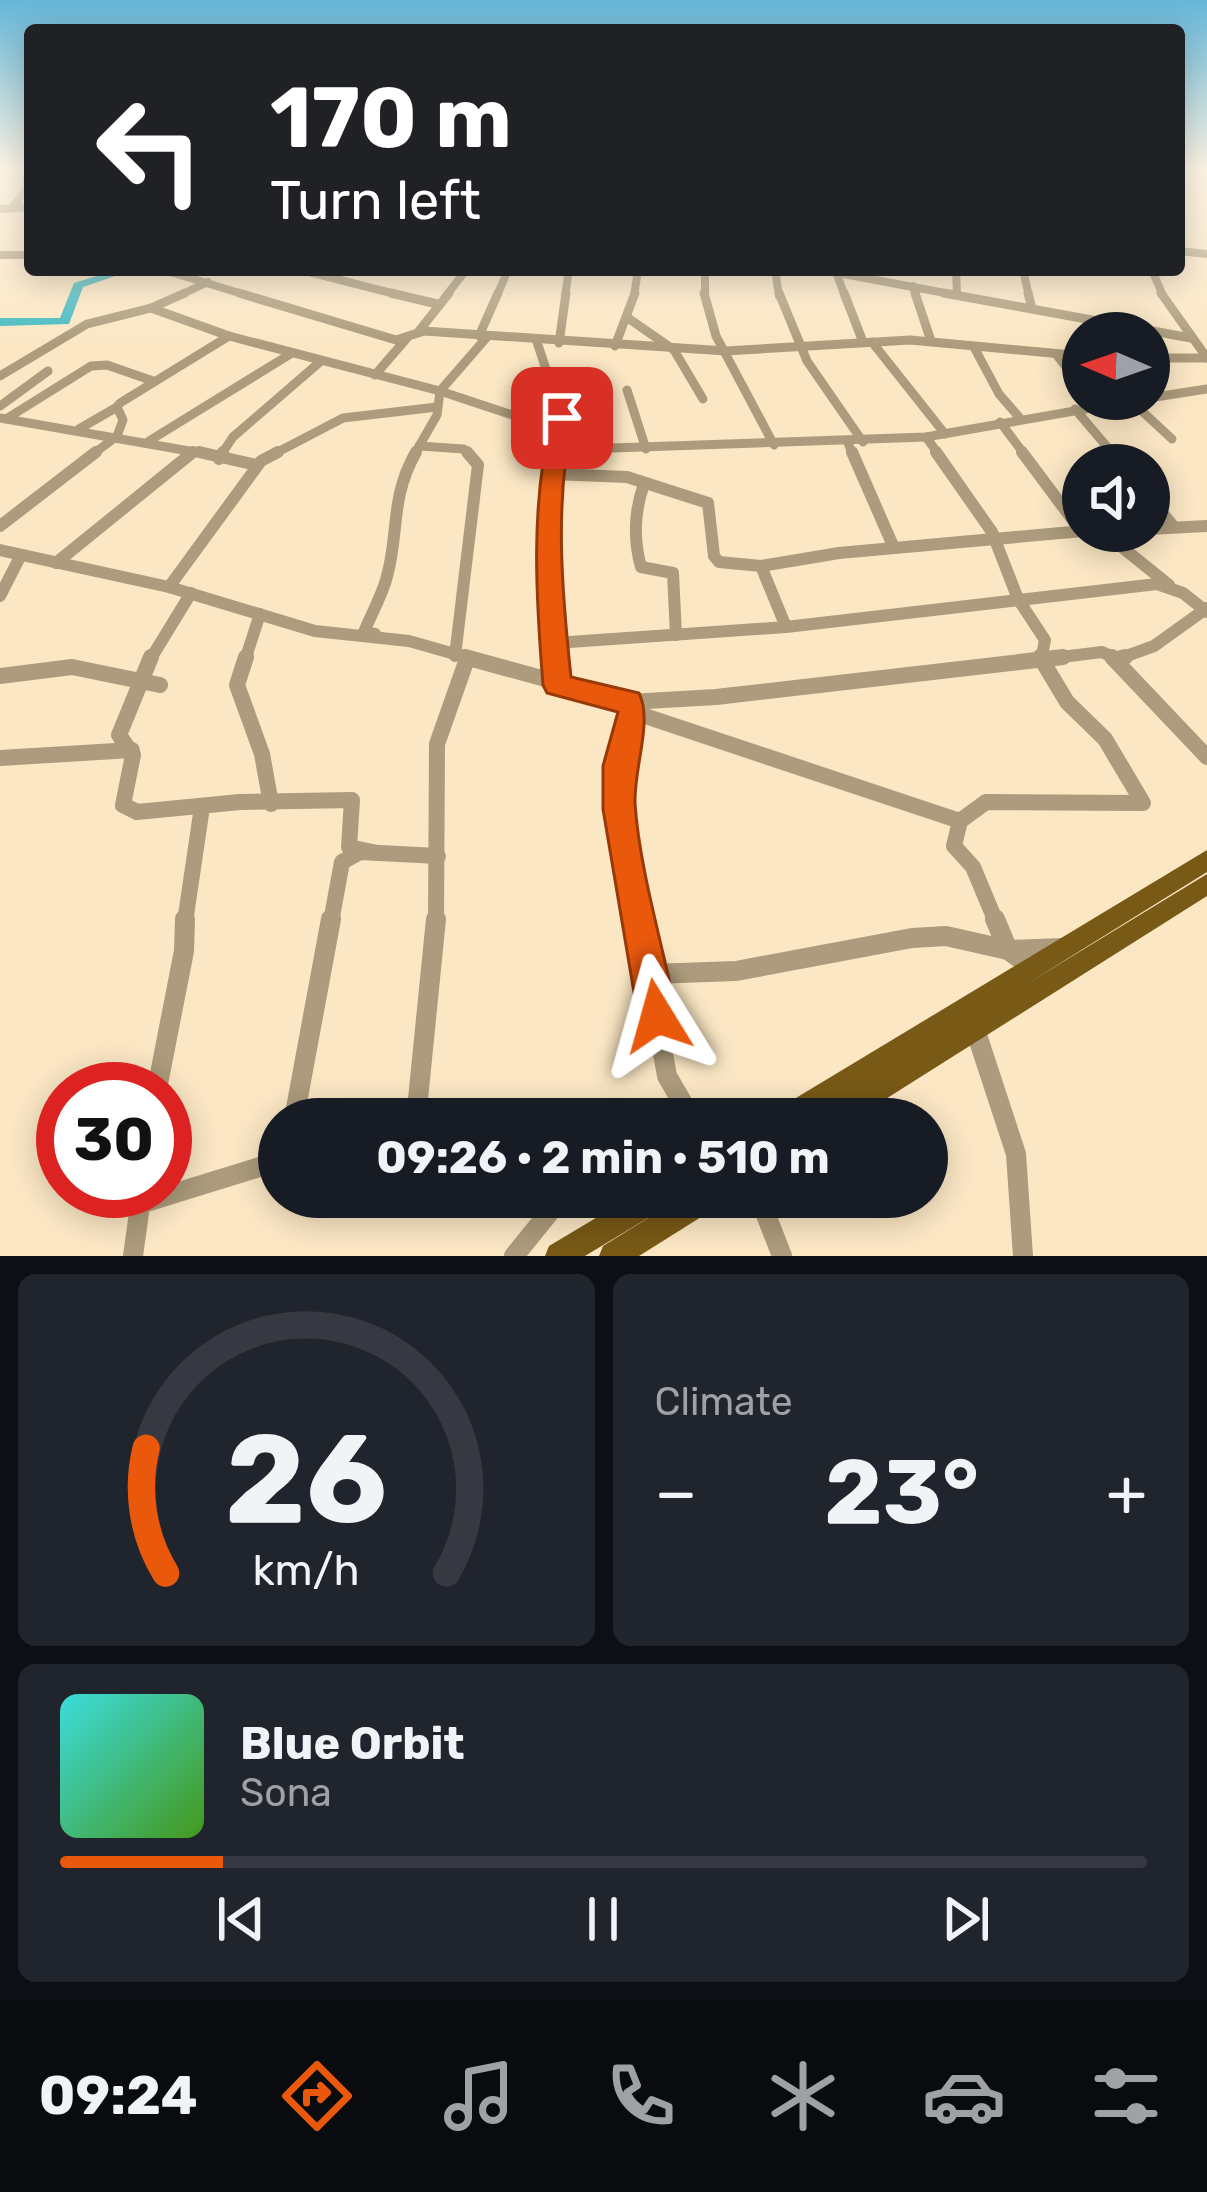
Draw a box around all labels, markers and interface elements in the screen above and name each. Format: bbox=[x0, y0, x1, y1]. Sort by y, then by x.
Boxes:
text: 170 m bbox=[270, 68, 512, 168]
icon: left bbox=[72, 72, 228, 228]
text: Turn left bbox=[270, 169, 481, 233]
north arrow bbox=[1062, 312, 1170, 420]
map controls bbox=[1062, 312, 1170, 552]
pin bbox=[511, 367, 613, 469]
icon: arrive bbox=[529, 385, 595, 451]
button: sound bbox=[1062, 444, 1170, 552]
position arrow bbox=[594, 953, 720, 1079]
speed limit sign: 30 bbox=[36, 1062, 192, 1218]
text: 09:26 · 2 min · 510 m bbox=[376, 1131, 830, 1184]
text: Climate bbox=[655, 1379, 793, 1425]
text: 26 bbox=[225, 1405, 387, 1553]
text: 23° bbox=[824, 1439, 979, 1546]
text: − bbox=[655, 1453, 697, 1532]
text: + bbox=[1106, 1453, 1147, 1532]
text: km/h bbox=[253, 1545, 360, 1596]
text: Blue Orbit bbox=[240, 1717, 464, 1770]
text: Sona bbox=[240, 1770, 332, 1816]
icon: previous bbox=[208, 1886, 274, 1952]
icon: pause bbox=[570, 1886, 636, 1952]
icon: next bbox=[933, 1886, 999, 1952]
icon: directions bbox=[275, 2054, 359, 2138]
icon: music bbox=[437, 2054, 521, 2138]
icon: phone bbox=[599, 2054, 683, 2138]
icon: climate bbox=[761, 2054, 845, 2138]
icon: car bbox=[922, 2054, 1006, 2138]
icon: filters bbox=[1084, 2054, 1168, 2138]
text: 09:24 bbox=[39, 2064, 198, 2128]

